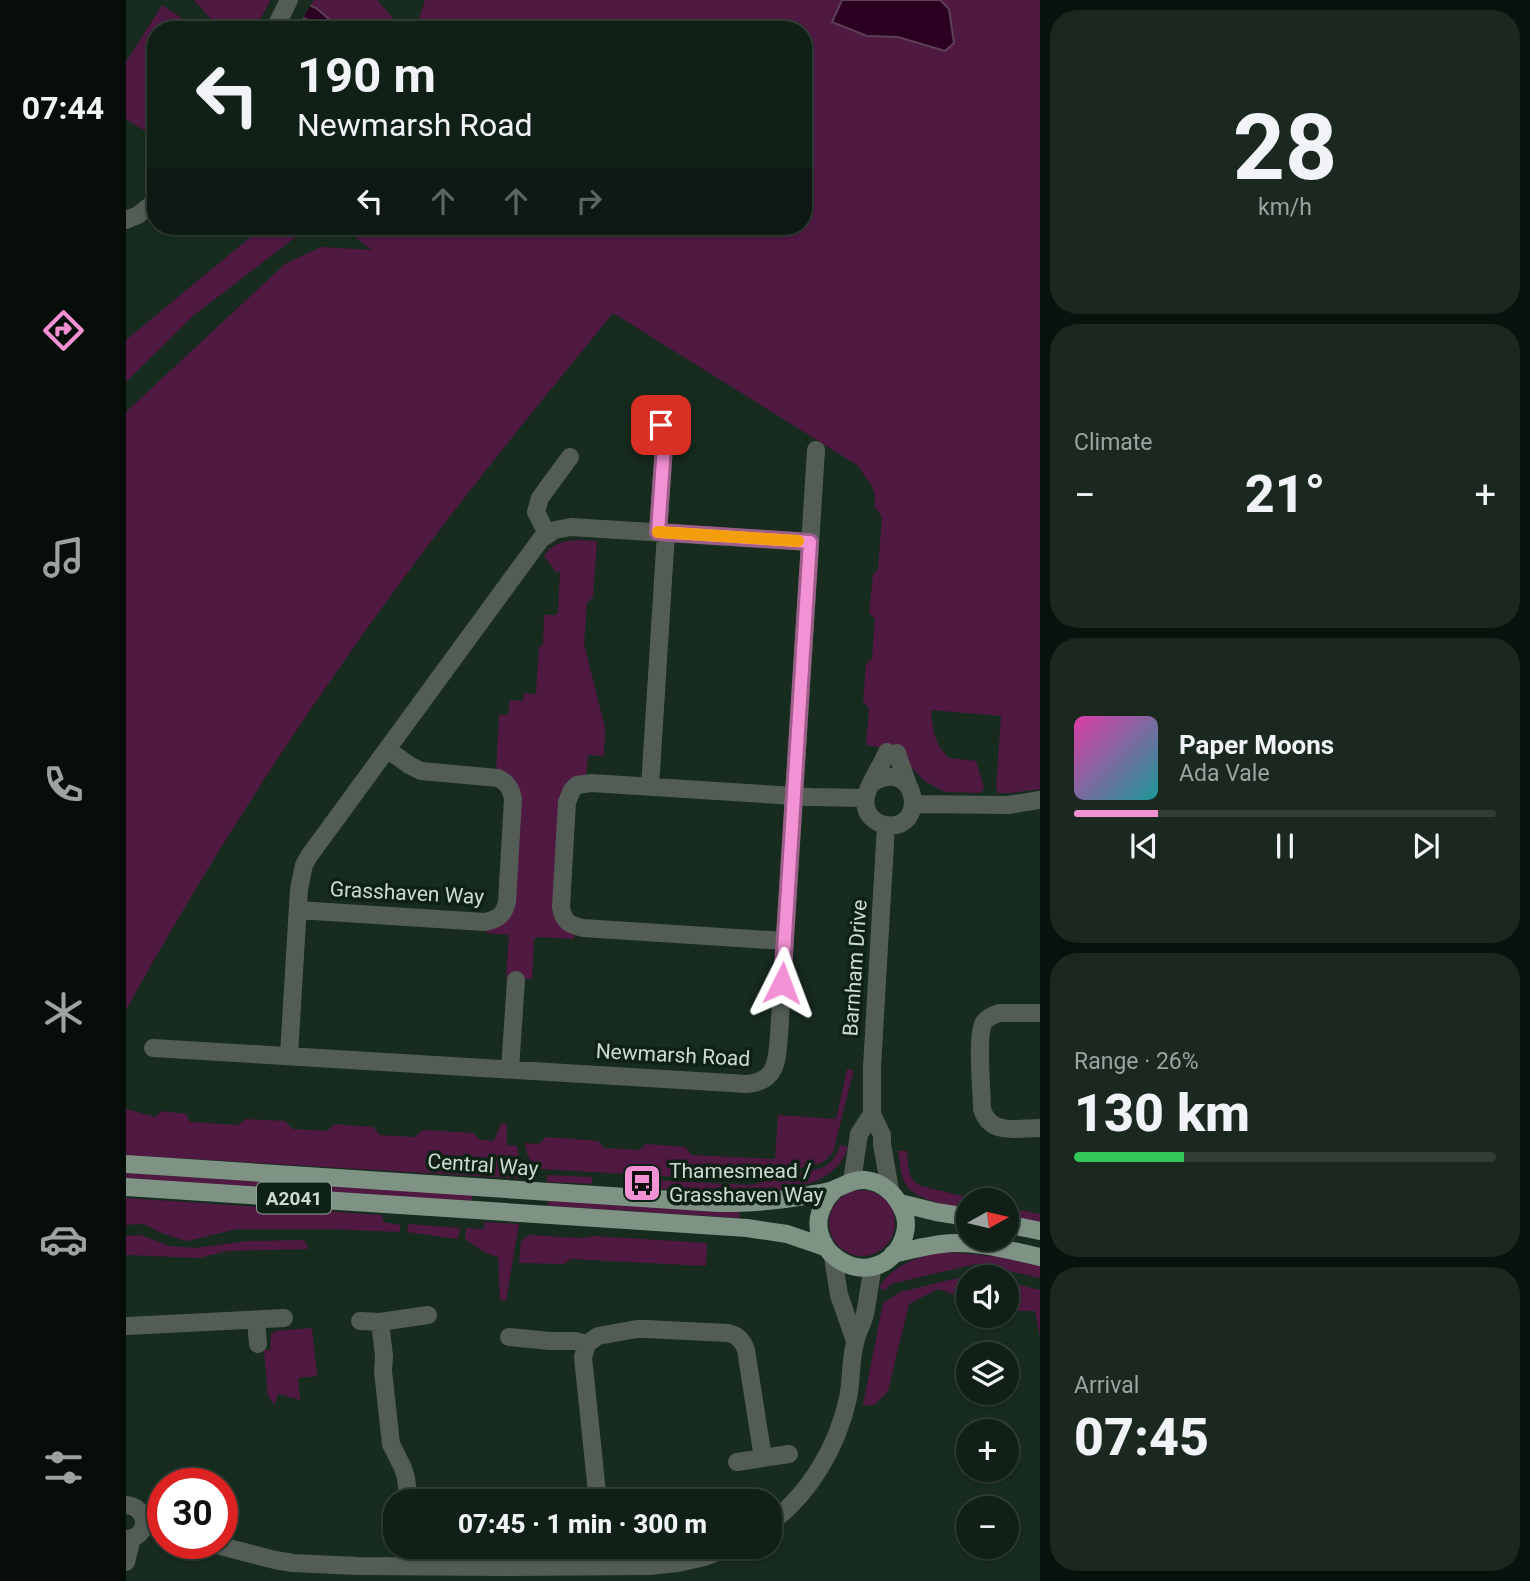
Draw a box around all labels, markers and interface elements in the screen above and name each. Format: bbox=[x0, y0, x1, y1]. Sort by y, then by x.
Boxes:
text: 190 m bbox=[297, 47, 436, 104]
icon: left bbox=[182, 49, 273, 140]
text: 07:44 bbox=[22, 89, 104, 127]
text: 28 bbox=[1233, 95, 1337, 201]
text: Newmarsh Road bbox=[297, 106, 533, 144]
icon: left bbox=[351, 182, 389, 220]
icon: ahead bbox=[424, 182, 462, 220]
icon: ahead bbox=[497, 182, 535, 220]
icon: right bbox=[570, 182, 608, 220]
text: km/h bbox=[1258, 194, 1312, 221]
icon: directions bbox=[39, 306, 88, 355]
pin bbox=[631, 395, 691, 455]
icon: arrive bbox=[642, 406, 680, 444]
text: Climate bbox=[1074, 429, 1153, 456]
text: 21° bbox=[1245, 464, 1325, 525]
text: − bbox=[1074, 473, 1096, 517]
text: + bbox=[1474, 473, 1496, 517]
icon: music bbox=[39, 533, 88, 582]
text: Paper Moons bbox=[1179, 730, 1334, 760]
icon: phone bbox=[39, 760, 88, 809]
text: Ada Vale bbox=[1179, 760, 1270, 787]
icon: previous bbox=[1125, 827, 1163, 865]
icon: pause bbox=[1266, 827, 1304, 865]
icon: next bbox=[1407, 827, 1445, 865]
street label: Grasshaven Way bbox=[329, 877, 485, 909]
street label: Barnham Drive bbox=[838, 899, 872, 1037]
position arrow bbox=[745, 946, 819, 1020]
icon: climate bbox=[39, 988, 88, 1037]
street label: Newmarsh Road bbox=[595, 1039, 751, 1071]
text: Range · 26% bbox=[1074, 1048, 1199, 1075]
text: 130 km bbox=[1074, 1083, 1250, 1144]
street label: Central Way bbox=[427, 1149, 539, 1181]
place label: Thamesmead / Grasshaven Way bbox=[669, 1159, 823, 1207]
bus stop icon: Thamesmead / Grasshaven Way bbox=[621, 1162, 663, 1204]
road number: A2041 bbox=[257, 1182, 331, 1214]
north arrow bbox=[956, 1188, 1018, 1251]
map controls bbox=[956, 1188, 1019, 1559]
icon: car bbox=[39, 1215, 88, 1264]
button: sound bbox=[956, 1265, 1019, 1328]
button: layers bbox=[956, 1342, 1019, 1405]
text: Arrival bbox=[1074, 1372, 1139, 1399]
text: 07:45 bbox=[1074, 1407, 1209, 1468]
button: + bbox=[956, 1419, 1019, 1482]
icon: filters bbox=[39, 1443, 88, 1492]
speed limit sign: 30 bbox=[147, 1468, 238, 1559]
button: − bbox=[956, 1496, 1019, 1559]
text: 07:45 · 1 min · 300 m bbox=[458, 1509, 707, 1539]

